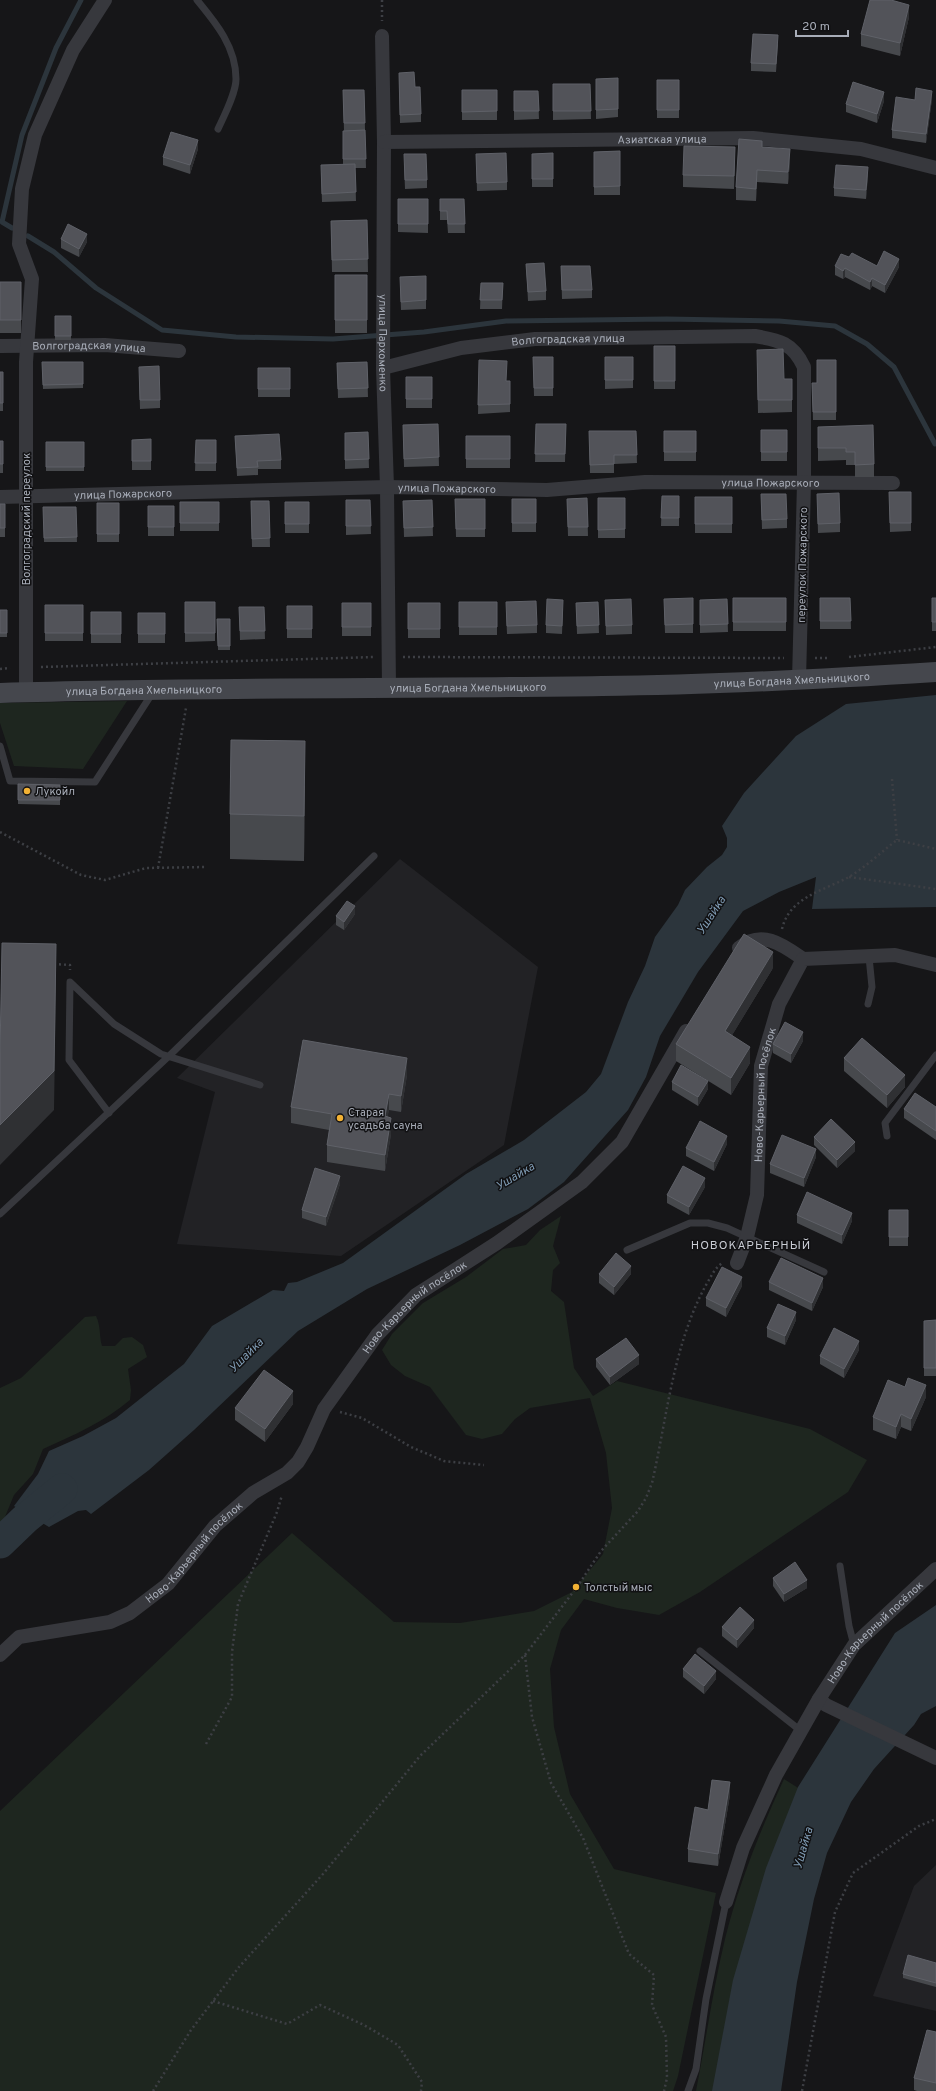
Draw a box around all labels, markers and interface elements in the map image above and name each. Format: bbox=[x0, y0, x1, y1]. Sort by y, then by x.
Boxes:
scale bar bbox=[796, 12, 848, 38]
text: 20 m bbox=[802, 19, 830, 35]
street label: Азиатская улица bbox=[617, 133, 707, 147]
street label: улица Пархоменко bbox=[375, 294, 390, 392]
street label: Волгоградская улица bbox=[511, 332, 625, 350]
street label: Волгоградская улица bbox=[32, 339, 146, 356]
street label: Волгоградский переулок bbox=[20, 453, 34, 585]
street label: улица Пожарского bbox=[721, 476, 820, 491]
street label: улица Пожарского bbox=[398, 481, 496, 497]
street label: улица Пожарского bbox=[74, 487, 172, 503]
street label: переулок Пожарского bbox=[795, 507, 811, 623]
street label: улица Богдана Хмельницкого bbox=[713, 670, 870, 691]
street label: улица Богдана Хмельницкого bbox=[390, 681, 546, 696]
street label: улица Богдана Хмельницкого bbox=[66, 683, 222, 699]
place label: Лукойл bbox=[35, 785, 75, 799]
marker: Лукойл bbox=[22, 786, 32, 796]
water label: Ушайка bbox=[694, 893, 731, 938]
street label: Ново-Карьерный посёлок bbox=[752, 1026, 780, 1162]
place label: Старая усадьба сауна bbox=[348, 1106, 423, 1133]
marker: Старая усадьба сауна bbox=[335, 1113, 345, 1123]
water label: Ушайка bbox=[493, 1159, 539, 1195]
district label: НОВОКАРЬЕРНЫЙ bbox=[691, 1238, 811, 1254]
street label: Ново-Карьерный посёлок bbox=[360, 1258, 470, 1357]
water label: Ушайка bbox=[226, 1334, 268, 1376]
street label: Ново-Карьерный посёлок bbox=[143, 1499, 246, 1607]
street label: Ново-Карьерный посёлок bbox=[825, 1578, 927, 1687]
place label: Толстый мыс bbox=[584, 1581, 652, 1595]
marker: Толстый мыс bbox=[571, 1582, 581, 1592]
water label: Ушайка bbox=[790, 1825, 818, 1871]

